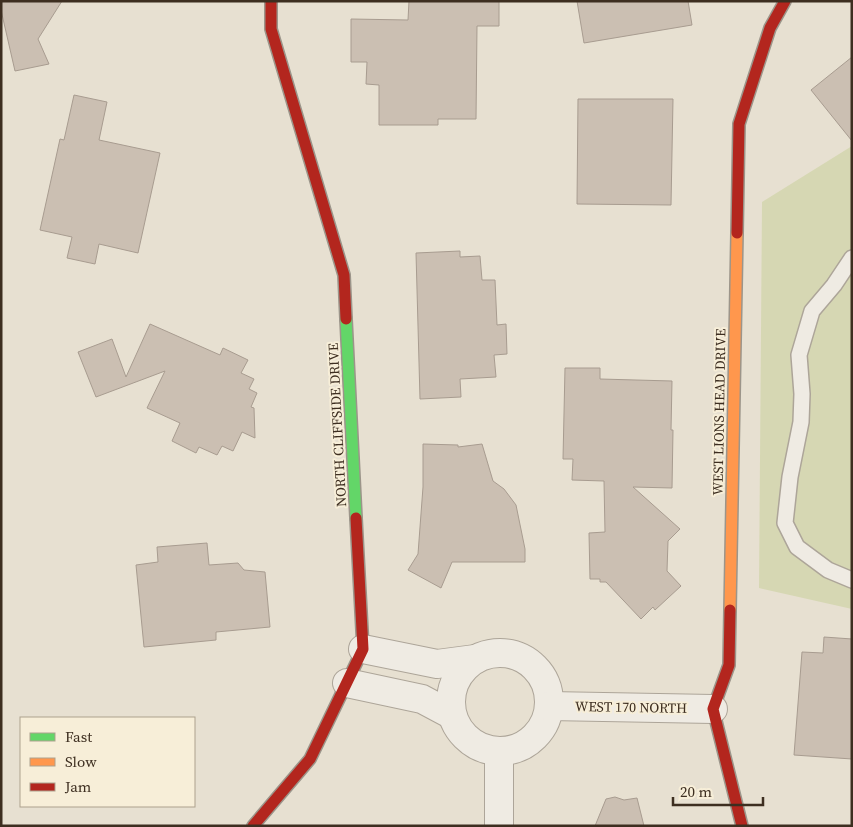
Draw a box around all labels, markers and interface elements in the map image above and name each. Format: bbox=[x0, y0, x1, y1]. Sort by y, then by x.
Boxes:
street label: WEST LIONS HEAD DRIVE bbox=[708, 328, 730, 496]
street label: NORTH CLIFFSIDE DRIVE bbox=[323, 342, 351, 508]
street label: WEST 170 NORTH bbox=[575, 696, 687, 718]
legend bbox=[20, 717, 195, 807]
text: Fast bbox=[65, 726, 92, 747]
text: Slow bbox=[65, 751, 97, 772]
scale bar bbox=[673, 774, 763, 806]
text: Jam bbox=[64, 776, 92, 797]
text: 20 m bbox=[680, 781, 712, 802]

